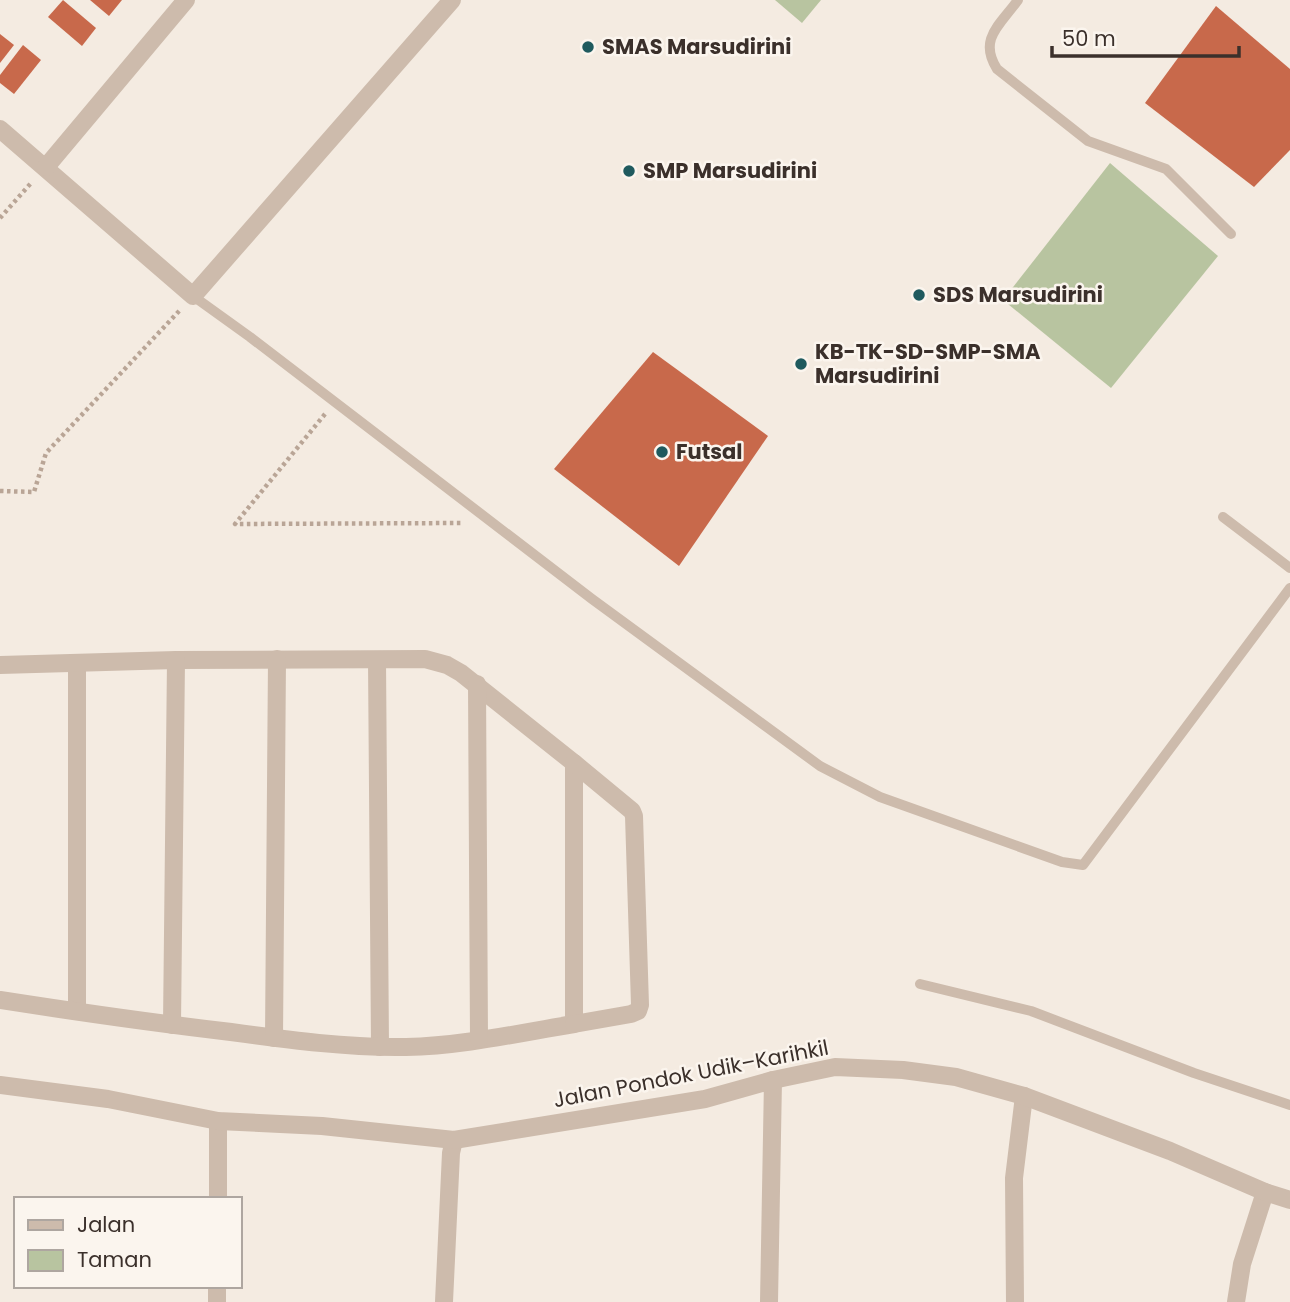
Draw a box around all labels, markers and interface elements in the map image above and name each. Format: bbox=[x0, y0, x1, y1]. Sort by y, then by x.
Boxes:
scale bar bbox=[1052, 14, 1239, 58]
text: 50 m bbox=[1062, 24, 1116, 53]
place label: SMAS Marsudirini bbox=[602, 32, 791, 61]
marker: SMAS Marsudirini bbox=[580, 39, 596, 55]
place label: SMP Marsudirini bbox=[643, 156, 817, 185]
marker: SMP Marsudirini bbox=[621, 163, 637, 179]
place label: SDS Marsudirini bbox=[933, 280, 1103, 309]
marker: SDS Marsudirini bbox=[911, 287, 927, 303]
place label: KB-TK-SD-SMP-SMA Marsudirini bbox=[815, 337, 1041, 390]
marker: KB-TK-SD-SMP-SMA Marsudirini bbox=[793, 356, 809, 372]
place label: Futsal bbox=[676, 437, 742, 466]
marker: Futsal bbox=[654, 444, 670, 460]
street label: Jalan Pondok Udik–Karihkil bbox=[551, 1033, 831, 1114]
legend bbox=[14, 1197, 242, 1288]
text: Jalan bbox=[77, 1210, 135, 1239]
text: Taman bbox=[77, 1245, 152, 1274]

